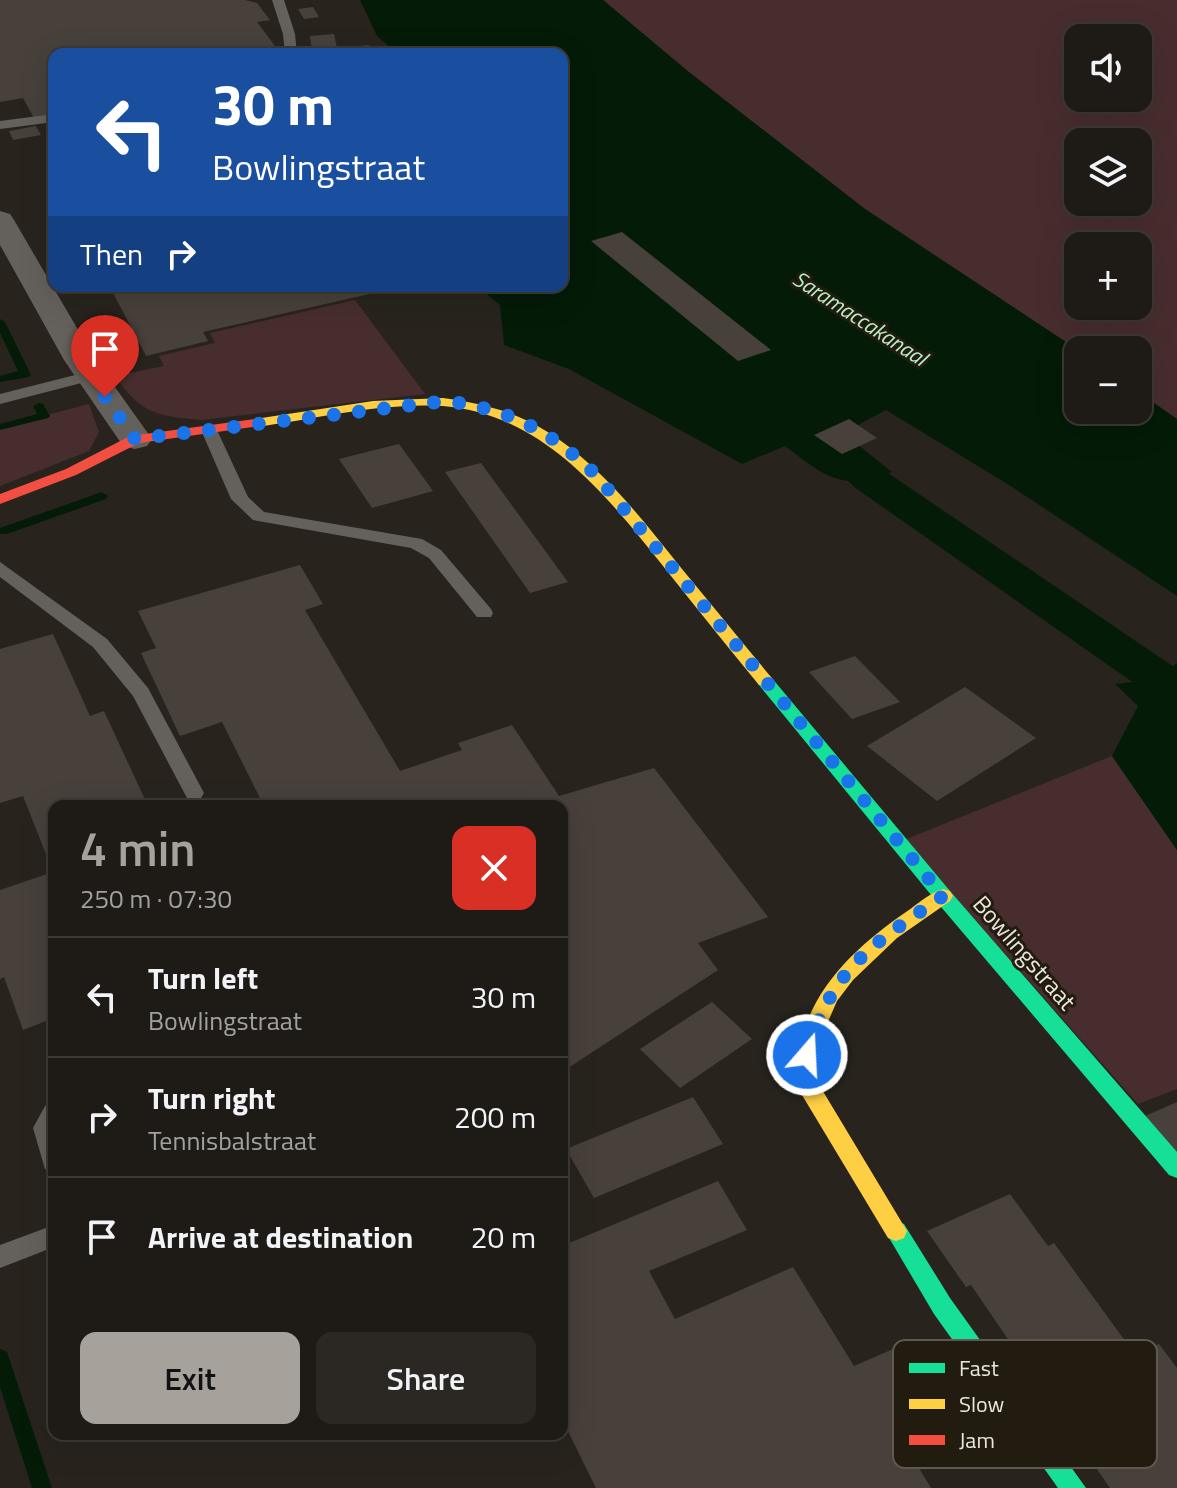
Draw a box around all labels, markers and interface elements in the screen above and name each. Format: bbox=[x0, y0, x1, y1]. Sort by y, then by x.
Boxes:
map controls bbox=[1064, 24, 1152, 424]
button: sound bbox=[1064, 24, 1152, 112]
text: 30 m bbox=[212, 62, 334, 147]
icon: left bbox=[80, 80, 184, 184]
button: layers bbox=[1064, 128, 1152, 216]
text: Bowlingstraat bbox=[212, 139, 425, 194]
text: Then bbox=[80, 231, 143, 277]
icon: right bbox=[159, 232, 203, 276]
button: + bbox=[1064, 232, 1152, 320]
water label: Saramaccakanaal bbox=[786, 262, 936, 376]
pin bbox=[71, 315, 139, 397]
icon: arrive bbox=[83, 327, 127, 371]
button: − bbox=[1064, 336, 1152, 424]
text: 4 min bbox=[80, 812, 195, 885]
button: close bbox=[452, 826, 536, 910]
text: 250 m · 07:30 bbox=[80, 879, 232, 918]
street label: Bowlingstraat bbox=[965, 887, 1085, 1018]
text: Turn left bbox=[148, 955, 258, 1001]
text: 30 m bbox=[471, 974, 536, 1020]
icon: left bbox=[80, 975, 124, 1019]
text: Bowlingstraat bbox=[148, 1001, 302, 1040]
position arrow bbox=[765, 1013, 849, 1097]
text: Turn right bbox=[148, 1075, 276, 1121]
text: 200 m bbox=[454, 1094, 536, 1140]
icon: right bbox=[80, 1095, 124, 1139]
text: Tennisbalstraat bbox=[148, 1121, 316, 1160]
text: Arrive at destination bbox=[148, 1214, 413, 1260]
text: 20 m bbox=[471, 1214, 536, 1260]
icon: arrive bbox=[80, 1215, 124, 1259]
button: Exit bbox=[80, 1332, 300, 1424]
button: Share bbox=[316, 1332, 536, 1424]
legend bbox=[893, 1340, 1157, 1468]
text: Fast bbox=[959, 1351, 999, 1385]
text: Slow bbox=[959, 1387, 1005, 1421]
text: Jam bbox=[959, 1423, 995, 1457]

